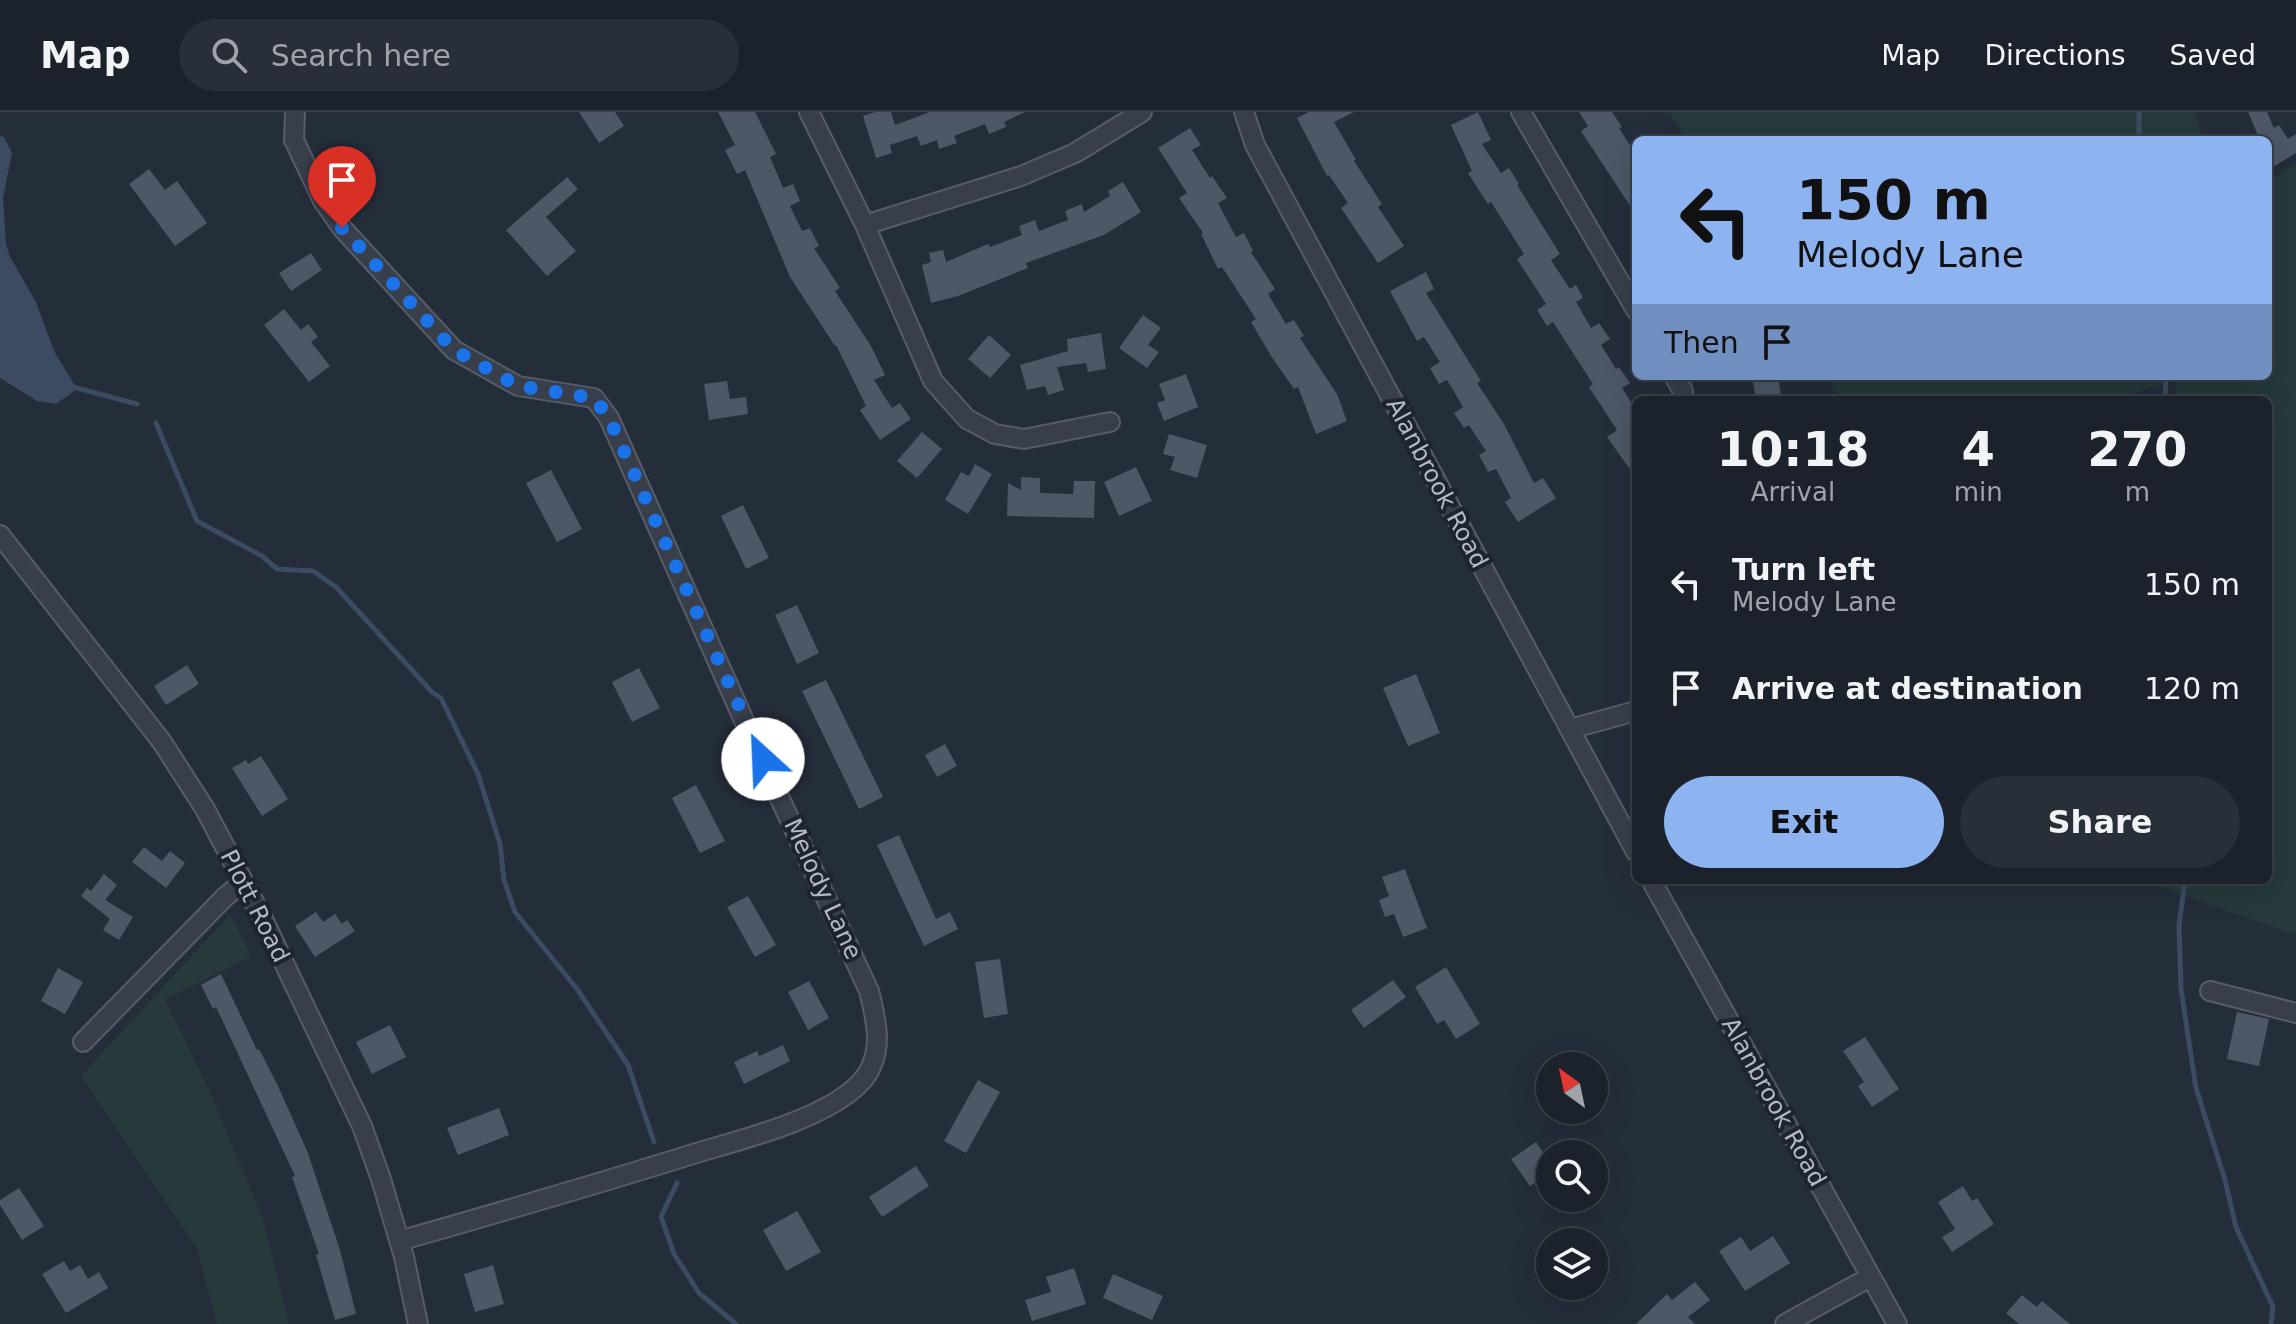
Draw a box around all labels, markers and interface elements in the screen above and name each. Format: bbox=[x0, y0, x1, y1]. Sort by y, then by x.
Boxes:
search box bbox=[179, 19, 739, 91]
text: Map bbox=[40, 33, 131, 77]
icon: search bbox=[207, 33, 251, 77]
text: Search here bbox=[271, 38, 451, 73]
text: Map bbox=[1881, 39, 1940, 72]
text: Directions bbox=[1984, 39, 2125, 72]
text: Saved bbox=[2169, 39, 2256, 72]
pin bbox=[308, 146, 376, 228]
icon: arrive bbox=[320, 158, 364, 202]
text: 150 m bbox=[1796, 167, 1991, 232]
icon: left bbox=[1664, 168, 1768, 272]
text: Melody Lane bbox=[1796, 234, 2024, 275]
icon: arrive bbox=[1755, 320, 1799, 364]
text: Then bbox=[1664, 325, 1739, 360]
street label: Alanbrook Road bbox=[1380, 393, 1494, 573]
text: 10:18 bbox=[1716, 421, 1869, 477]
text: 4 bbox=[1962, 421, 1995, 477]
text: 270 bbox=[2087, 421, 2187, 477]
text: Arrival bbox=[1751, 477, 1835, 507]
text: min bbox=[1954, 477, 2003, 507]
text: m bbox=[2125, 477, 2150, 507]
text: Turn left bbox=[1732, 552, 1875, 587]
icon: left bbox=[1664, 562, 1708, 606]
text: 150 m bbox=[2144, 567, 2240, 602]
text: Melody Lane bbox=[1732, 587, 1897, 617]
icon: arrive bbox=[1664, 666, 1708, 710]
text: Arrive at destination bbox=[1732, 671, 2083, 706]
text: 120 m bbox=[2144, 671, 2240, 706]
position arrow bbox=[721, 717, 805, 801]
button: Exit bbox=[1664, 776, 1944, 868]
button: Share bbox=[1960, 776, 2240, 868]
street label: Melody Lane bbox=[778, 814, 868, 964]
street label: Plott Road bbox=[215, 845, 295, 967]
street label: Alanbrook Road bbox=[1716, 1013, 1832, 1191]
north arrow bbox=[1536, 1052, 1608, 1124]
map controls bbox=[1536, 1052, 1608, 1300]
button: search bbox=[1536, 1140, 1608, 1212]
button: layers bbox=[1536, 1228, 1608, 1300]

